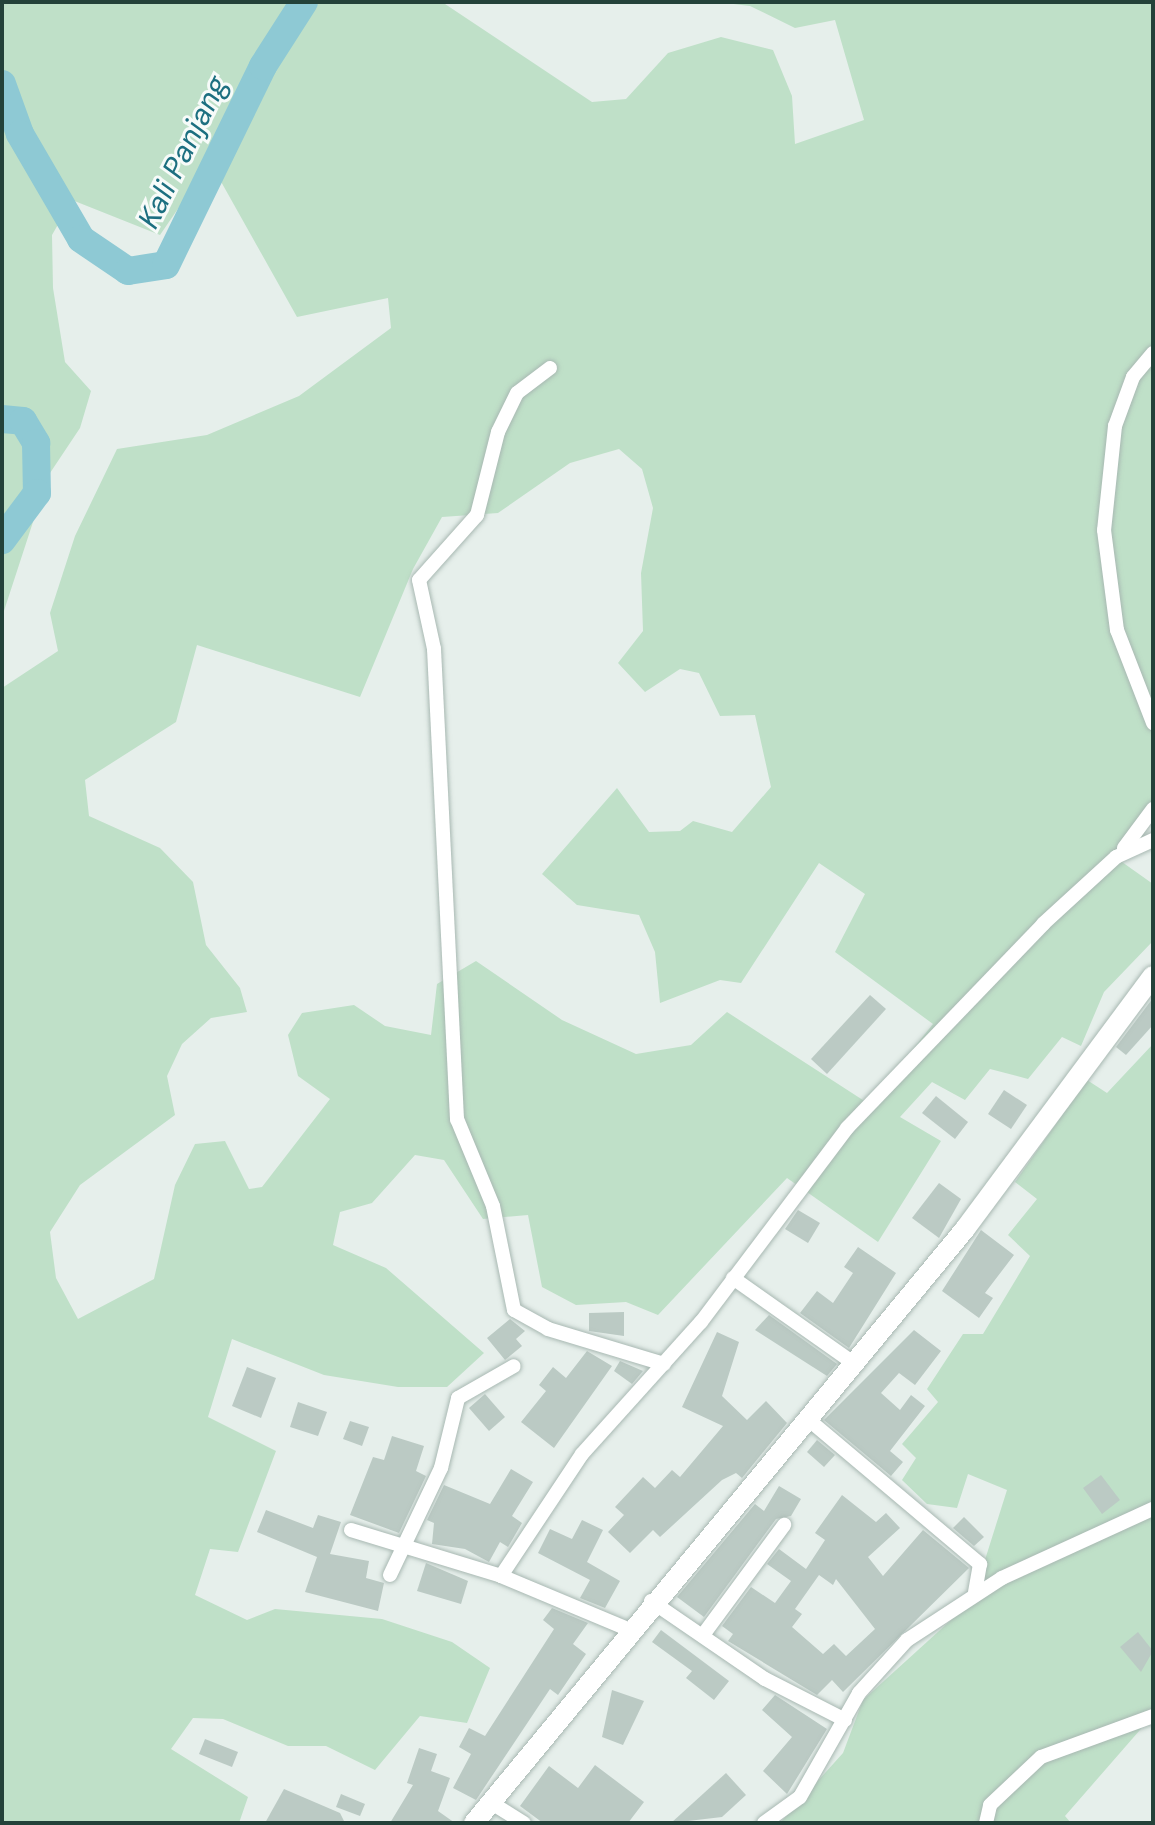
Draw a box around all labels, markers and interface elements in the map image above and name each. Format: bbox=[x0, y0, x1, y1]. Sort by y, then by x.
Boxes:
water label: Kali Panjang bbox=[131, 70, 235, 234]

